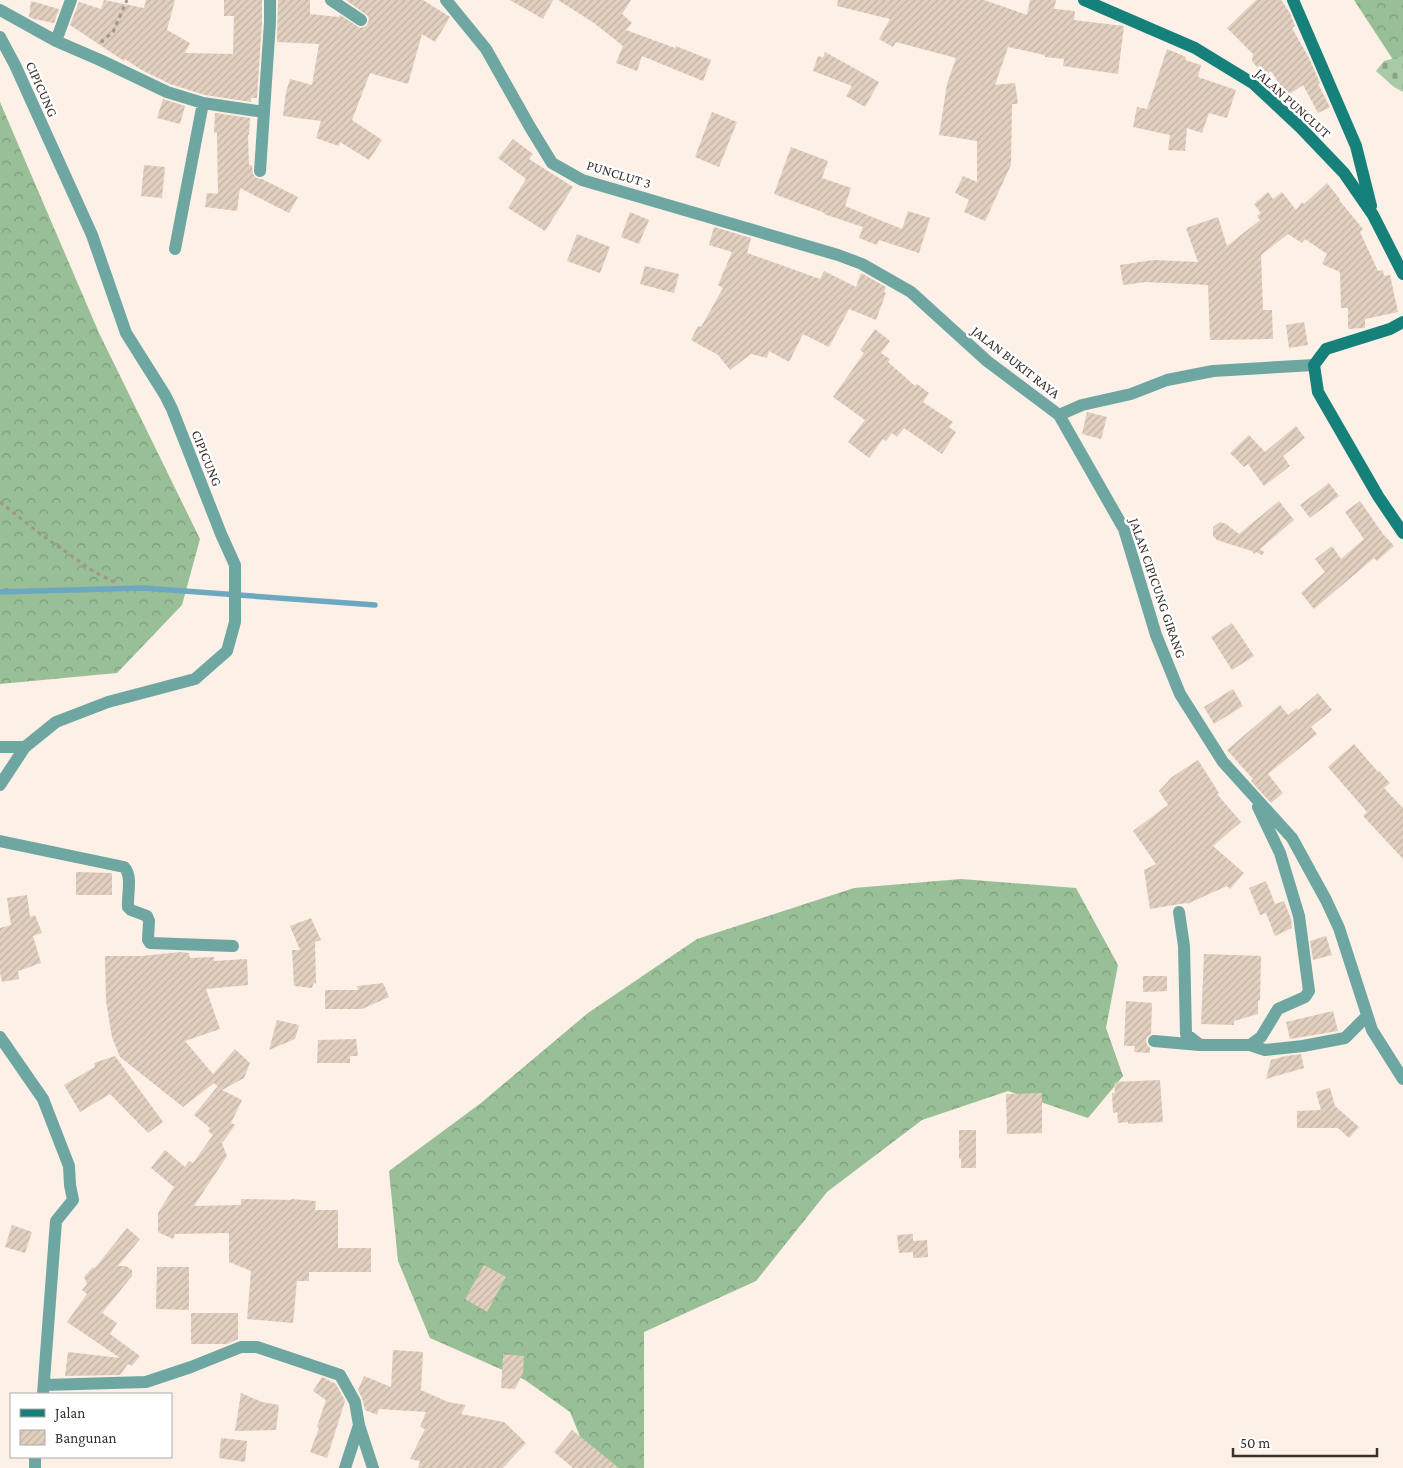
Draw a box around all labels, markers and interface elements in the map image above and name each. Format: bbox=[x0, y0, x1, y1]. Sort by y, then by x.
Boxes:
street label: CIPICUNG bbox=[23, 59, 61, 119]
street label: JALAN PUNCLUT bbox=[1250, 64, 1334, 141]
street label: PUNCLUT 3 bbox=[585, 157, 653, 191]
street label: JALAN BUKIT RAYA bbox=[967, 321, 1063, 401]
street label: CIPICUNG bbox=[188, 428, 226, 489]
street label: JALAN CIPICUNG GIRANG bbox=[1126, 514, 1190, 660]
legend bbox=[10, 1393, 172, 1458]
text: Jalan bbox=[53, 1405, 85, 1422]
scale bar bbox=[1233, 1426, 1377, 1458]
text: Bangunan bbox=[55, 1430, 116, 1447]
text: 50 m bbox=[1240, 1435, 1270, 1451]

